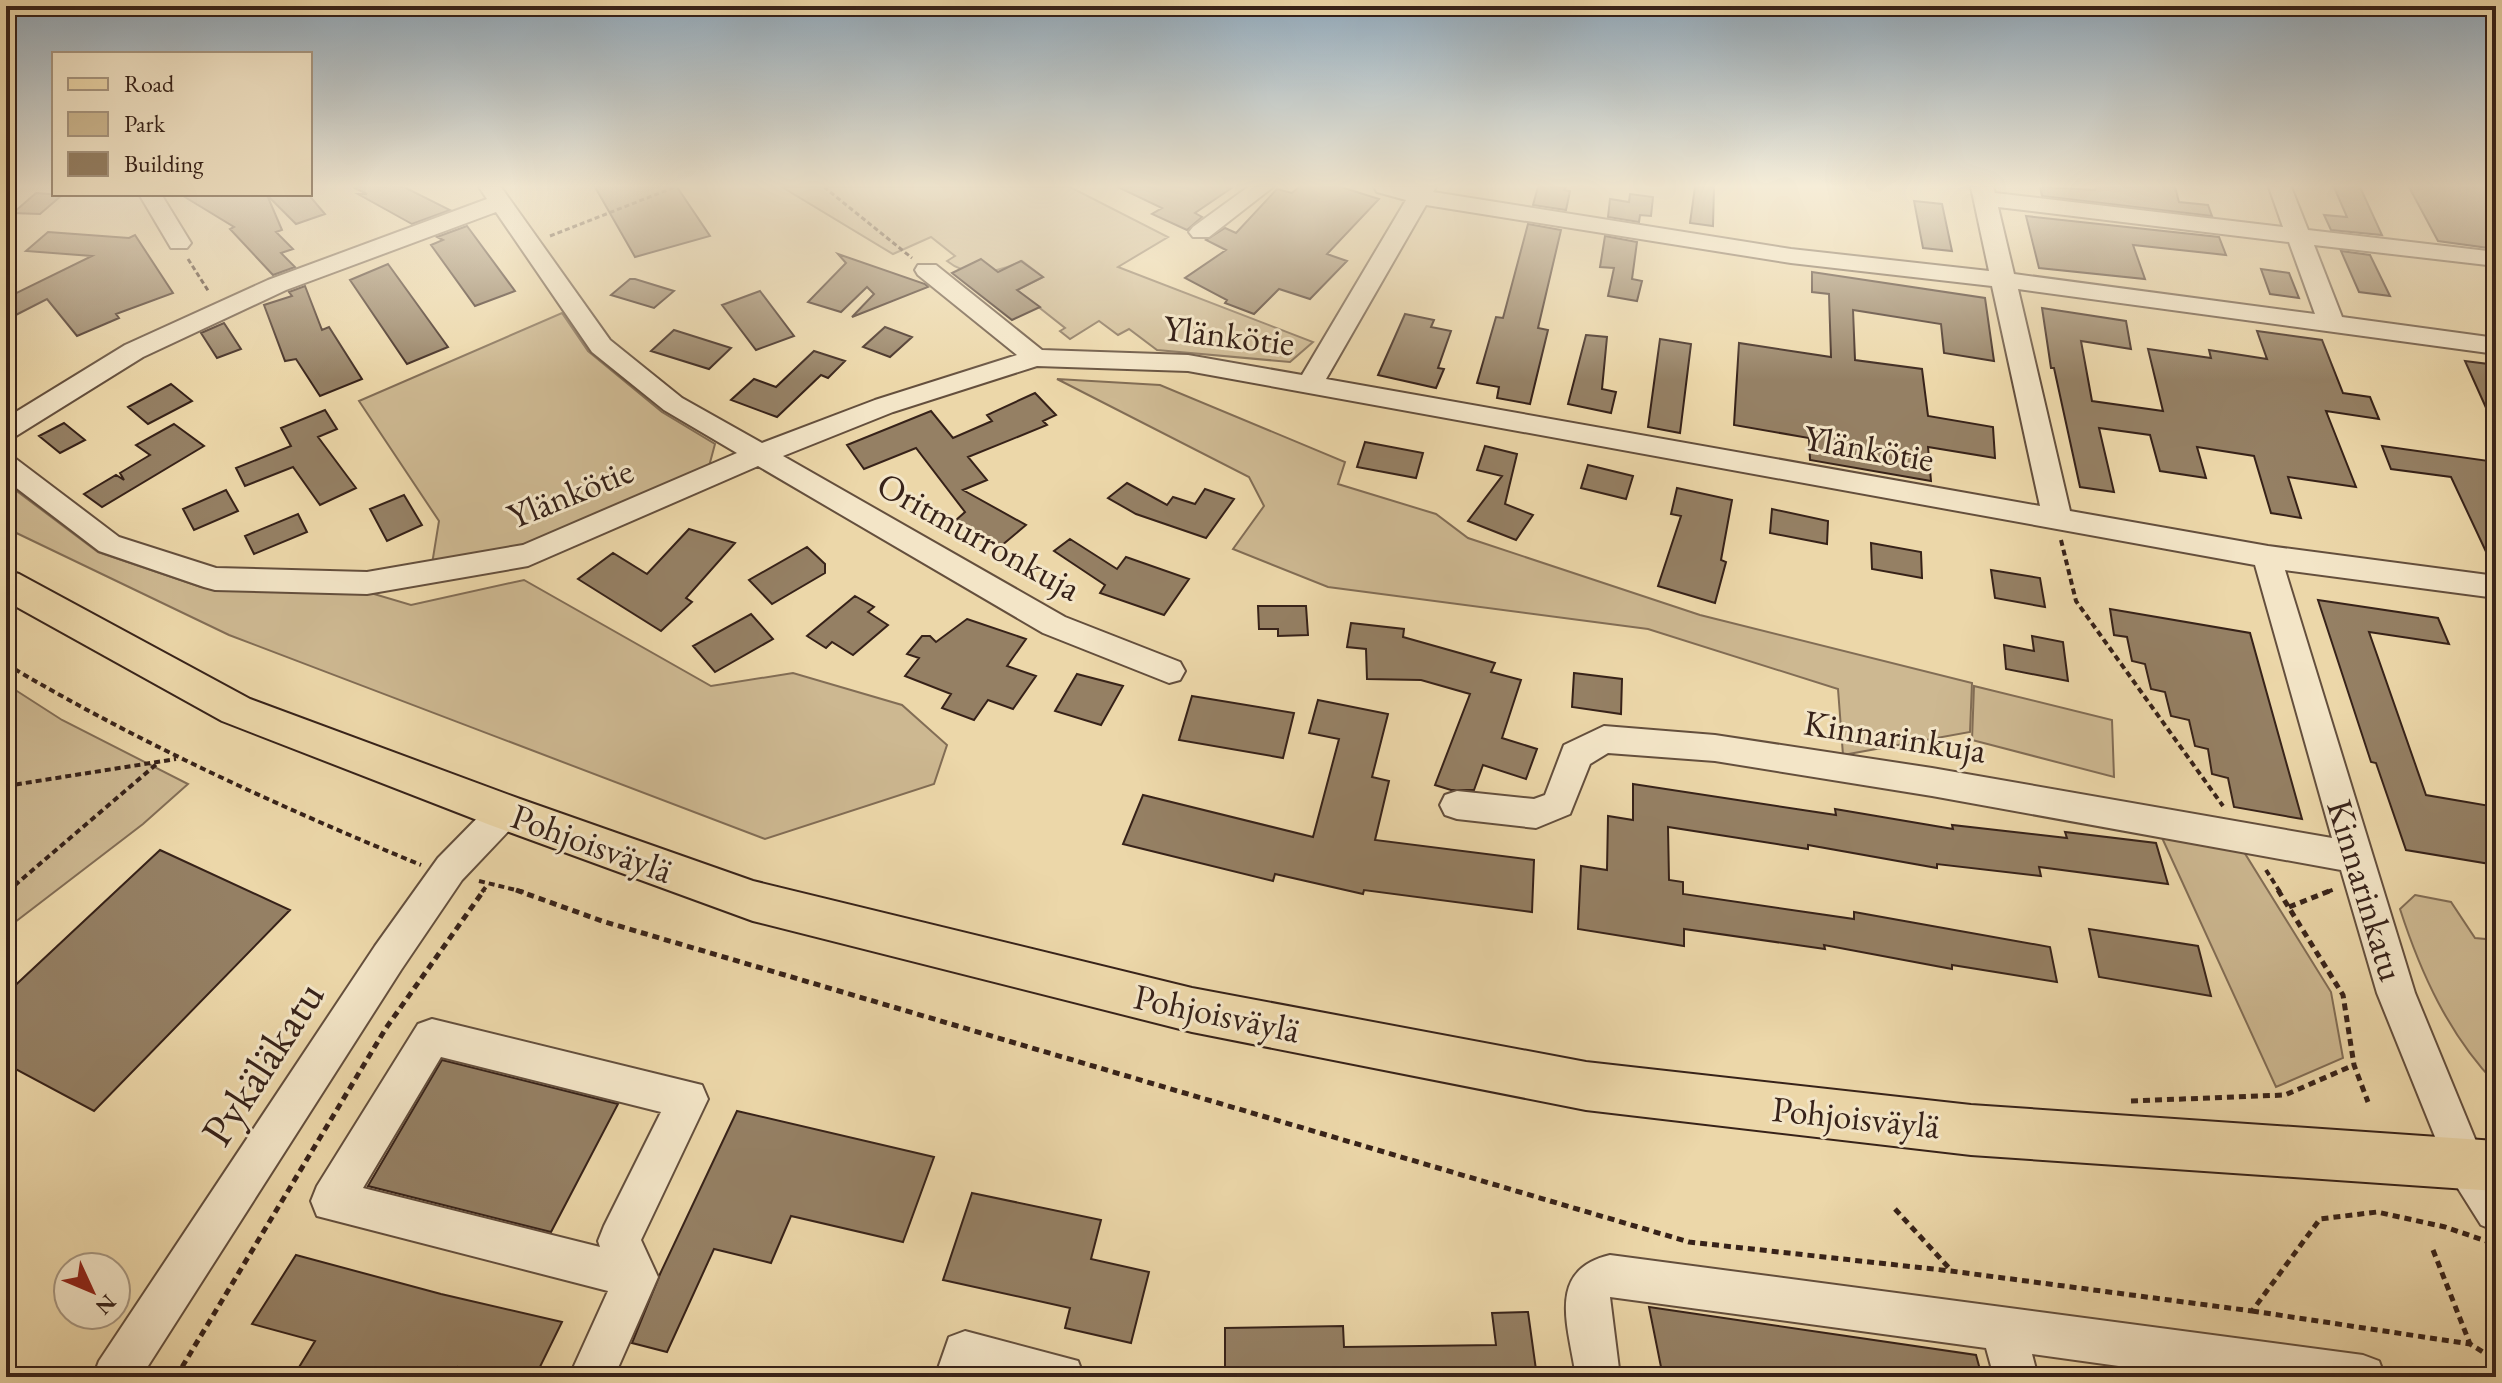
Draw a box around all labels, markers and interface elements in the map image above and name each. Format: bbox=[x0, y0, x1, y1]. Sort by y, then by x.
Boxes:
legend bbox=[52, 52, 312, 196]
text: Road bbox=[124, 68, 175, 99]
text: Park bbox=[124, 108, 166, 139]
text: Building bbox=[124, 148, 204, 179]
street label: Ylänkötie bbox=[1161, 304, 1297, 366]
street label: Ylänkötie bbox=[1800, 413, 1938, 483]
street label: Ylänkötie bbox=[500, 447, 640, 539]
street label: Oritmurronkuja bbox=[869, 461, 1090, 612]
street label: Kinnarinkuja bbox=[1800, 698, 1990, 774]
street label: Pohjoisväylä bbox=[505, 792, 680, 894]
street label: Kinnarinkatu bbox=[2316, 794, 2416, 986]
street label: Pykäläkatu bbox=[188, 970, 336, 1156]
street label: Pohjoisväylä bbox=[1130, 973, 1305, 1054]
street label: Pohjoisväylä bbox=[1770, 1085, 1943, 1149]
north arrow bbox=[52, 1251, 132, 1331]
text: N bbox=[89, 1288, 123, 1321]

